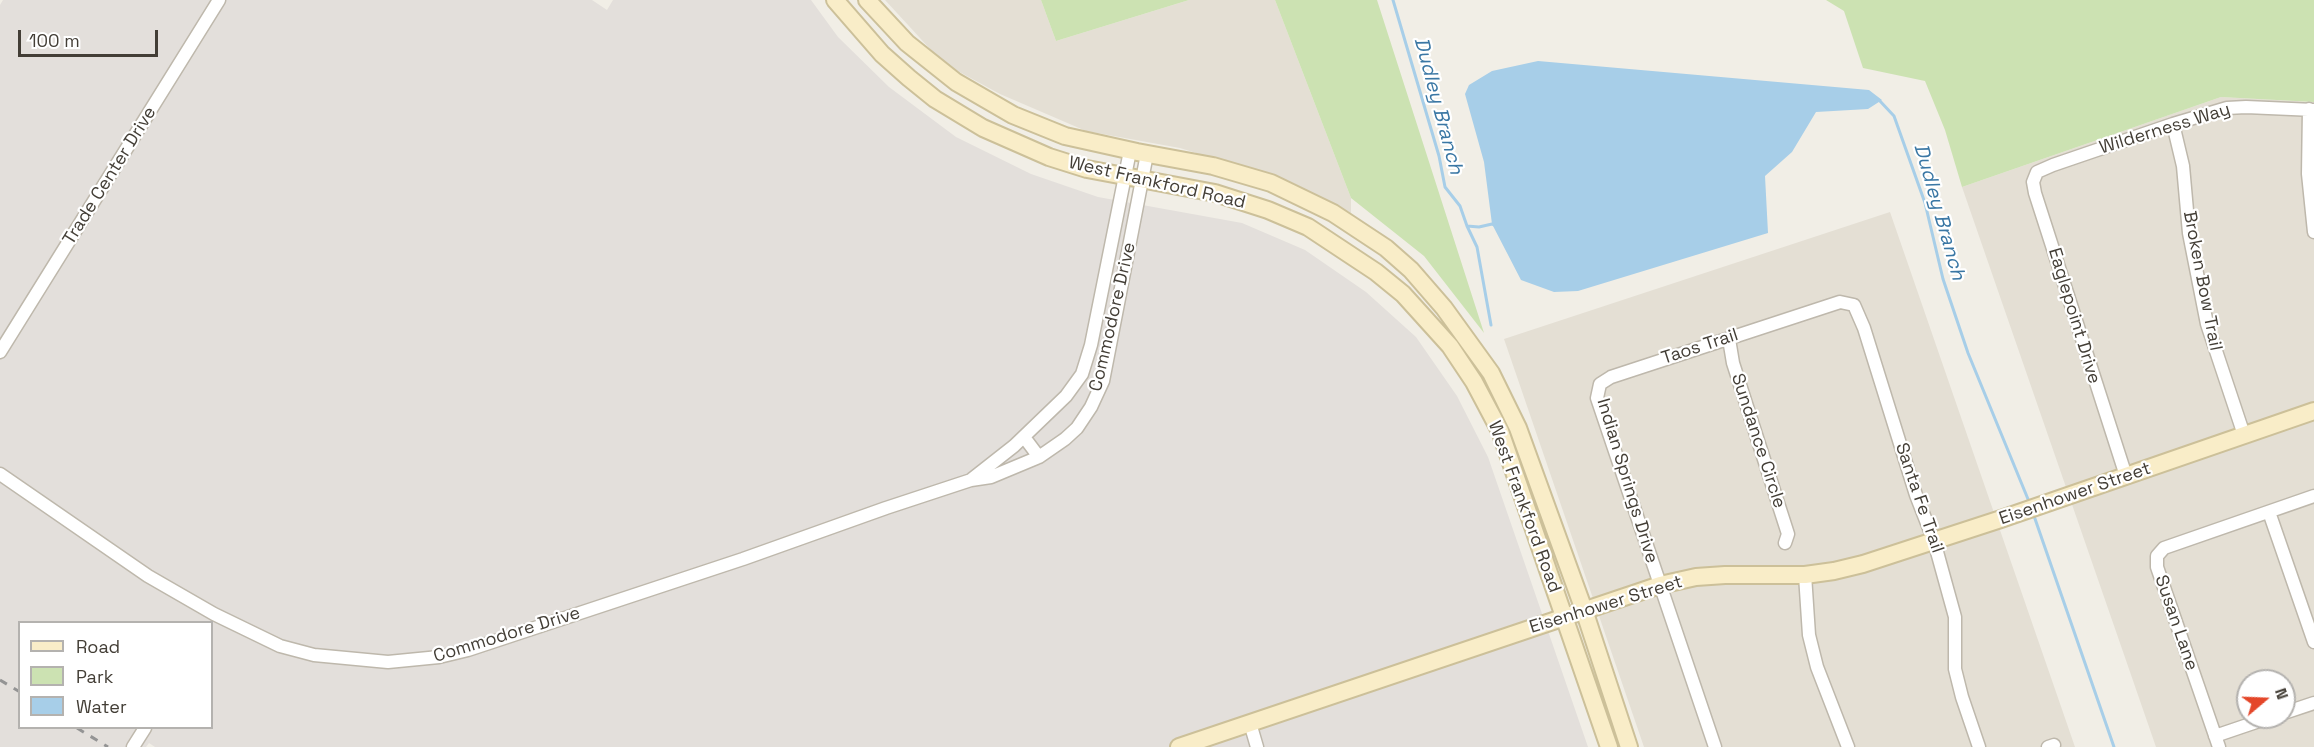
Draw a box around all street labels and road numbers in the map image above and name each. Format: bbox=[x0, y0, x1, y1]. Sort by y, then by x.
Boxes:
street label: Wilderness Way bbox=[2097, 99, 2233, 159]
street label: Trade Center Drive bbox=[59, 103, 161, 249]
street label: West Frankford Road bbox=[1066, 152, 1248, 214]
street label: Broken Bow Trail bbox=[2178, 209, 2226, 353]
street label: Commodore Drive bbox=[1085, 240, 1141, 394]
street label: Eaglepoint Drive bbox=[2043, 246, 2105, 386]
street label: Taos Trail bbox=[1659, 324, 1741, 370]
street label: Sundance Circle bbox=[1726, 371, 1790, 511]
street label: Indian Springs Drive bbox=[1592, 396, 1662, 566]
street label: West Frankford Road bbox=[1483, 418, 1565, 596]
street label: Santa Fe Trail bbox=[1890, 440, 1948, 556]
street label: Eisenhower Street bbox=[1996, 458, 2154, 530]
street label: Eisenhower Street bbox=[1527, 571, 1685, 639]
street label: Susan Lane bbox=[2150, 573, 2202, 673]
street label: Commodore Drive bbox=[431, 602, 583, 668]

